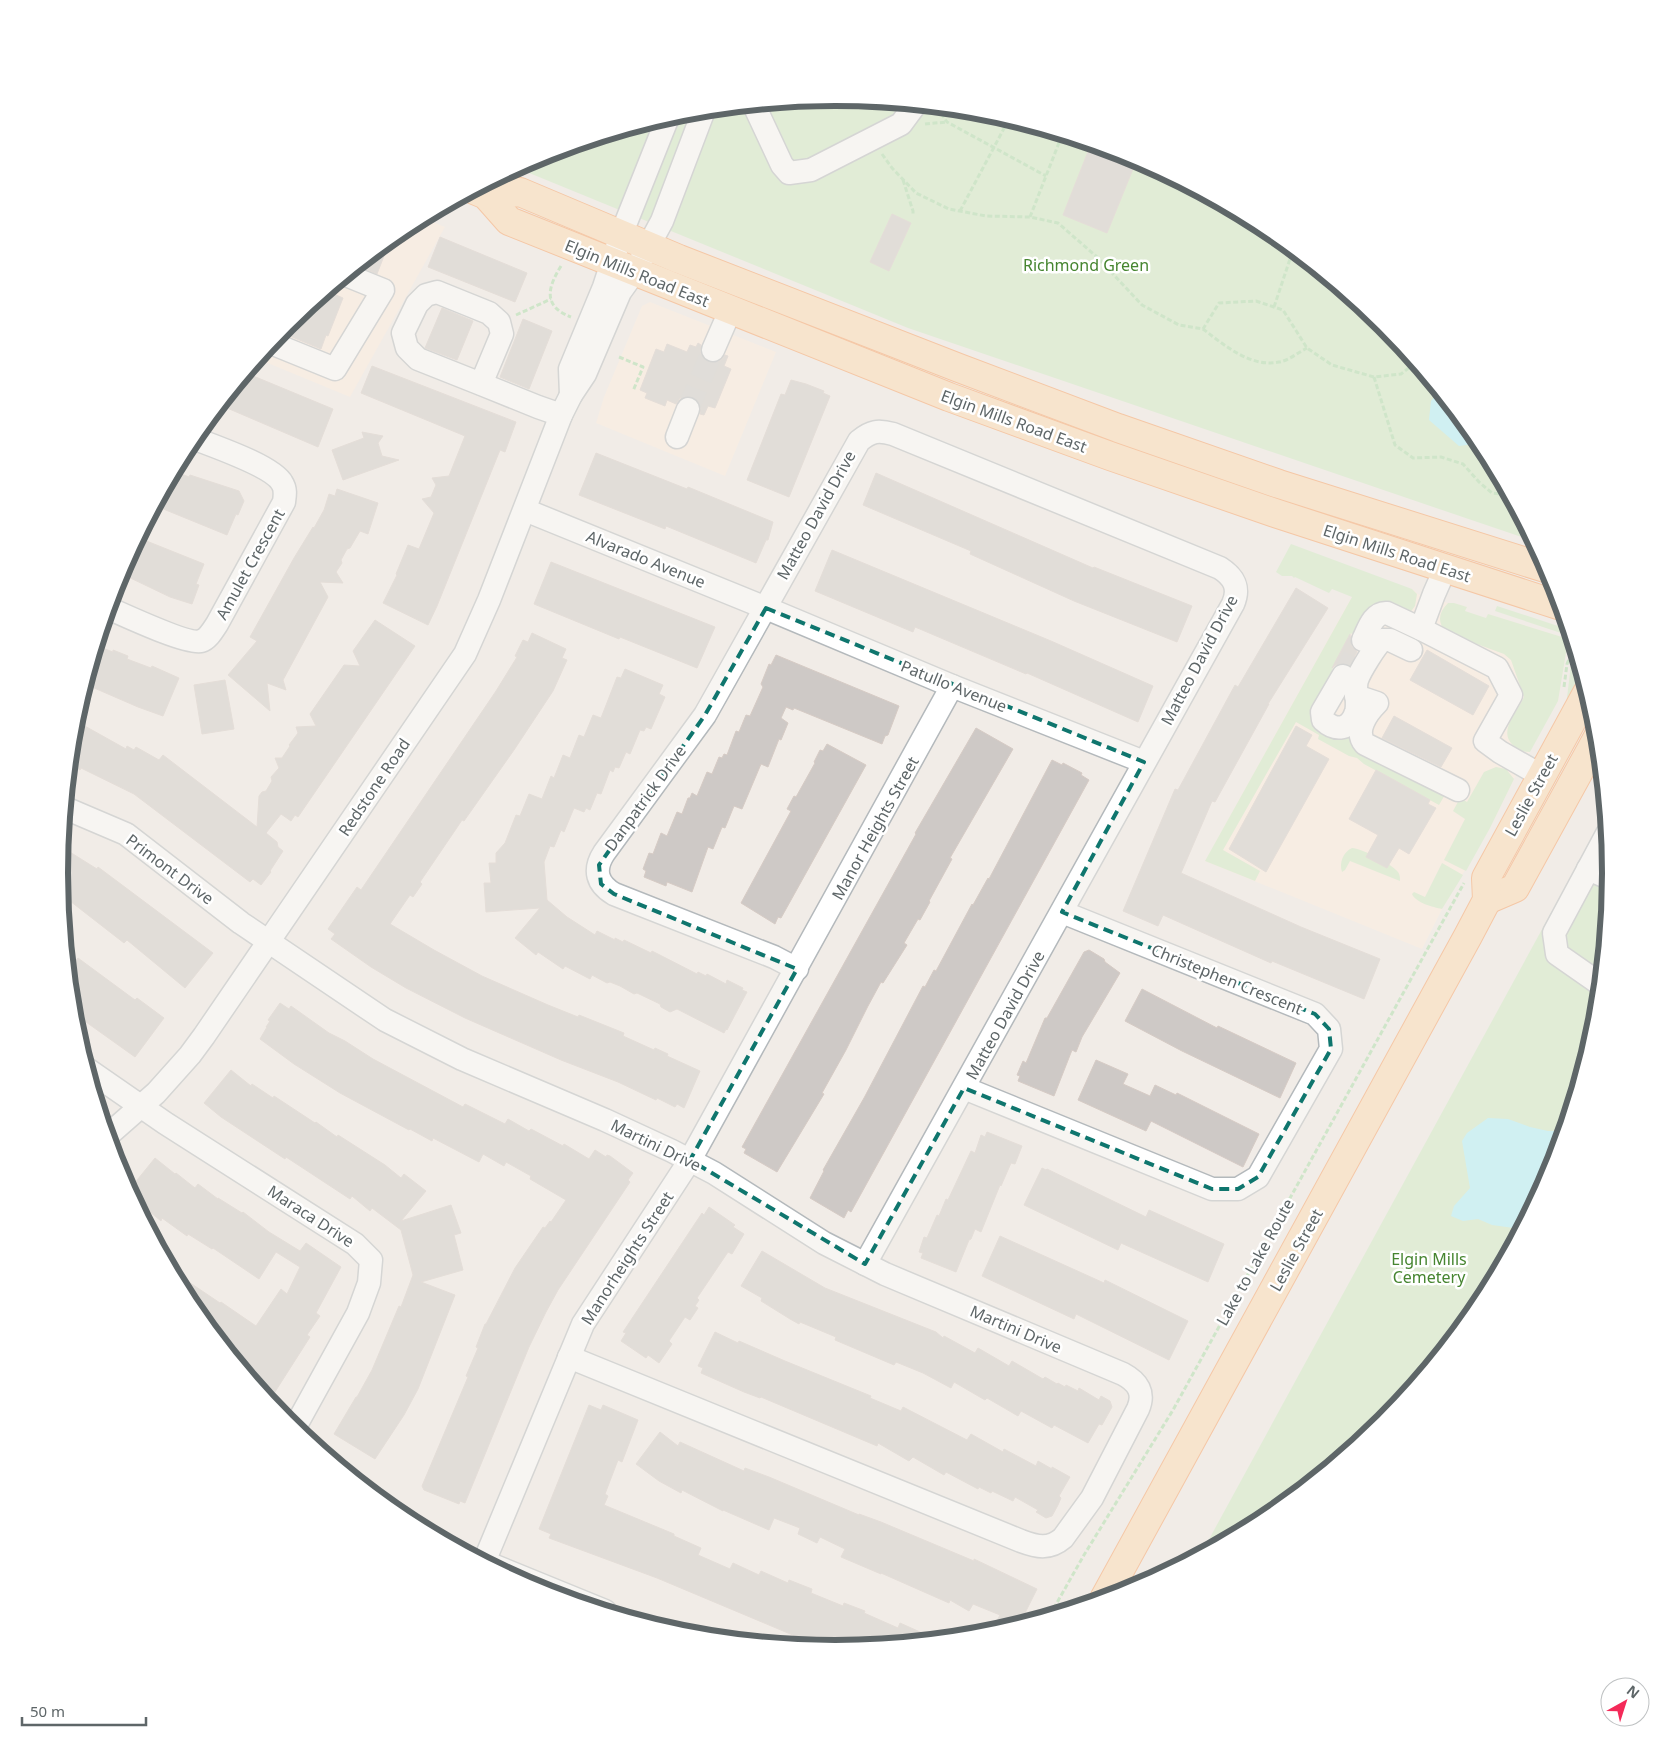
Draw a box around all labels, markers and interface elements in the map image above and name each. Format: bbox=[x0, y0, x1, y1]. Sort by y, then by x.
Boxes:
street label: Elgin Mills Road East bbox=[562, 234, 713, 312]
park label: Richmond Green bbox=[1023, 254, 1149, 276]
street label: Elgin Mills Road East bbox=[938, 384, 1090, 458]
street label: Matteo David Drive bbox=[771, 447, 861, 583]
street label: Amulet Crescent bbox=[210, 504, 290, 623]
street label: Elgin Mills Road East bbox=[1321, 519, 1474, 587]
street label: Alvarado Avenue bbox=[583, 525, 709, 593]
street label: Matteo David Drive bbox=[1155, 591, 1243, 729]
street label: Patullo Avenue bbox=[898, 655, 1010, 717]
street label: Redstone Road bbox=[333, 734, 415, 840]
street label: Danpatrick Drive bbox=[599, 741, 691, 855]
street label: Leslie Street bbox=[1499, 750, 1563, 840]
street label: Manor Heights Street bbox=[826, 752, 924, 904]
street label: Primont Drive bbox=[122, 829, 218, 909]
street label: Christephen Crescent bbox=[1148, 939, 1306, 1020]
street label: Matteo David Drive bbox=[960, 947, 1050, 1083]
street label: Martini Drive bbox=[607, 1114, 705, 1176]
street label: Maraca Drive bbox=[263, 1180, 359, 1252]
street label: Manorheights Street bbox=[576, 1187, 678, 1329]
street label: Lake to Lake Route bbox=[1211, 1195, 1299, 1329]
street label: Leslie Street bbox=[1264, 1205, 1328, 1295]
park label: Elgin Mills Cemetery bbox=[1391, 1248, 1467, 1288]
street label: Martini Drive bbox=[967, 1300, 1065, 1358]
north arrow bbox=[1600, 1677, 1650, 1727]
text: N bbox=[1623, 1681, 1644, 1702]
scale bar bbox=[22, 1694, 146, 1726]
text: 50 m bbox=[30, 1701, 65, 1721]

